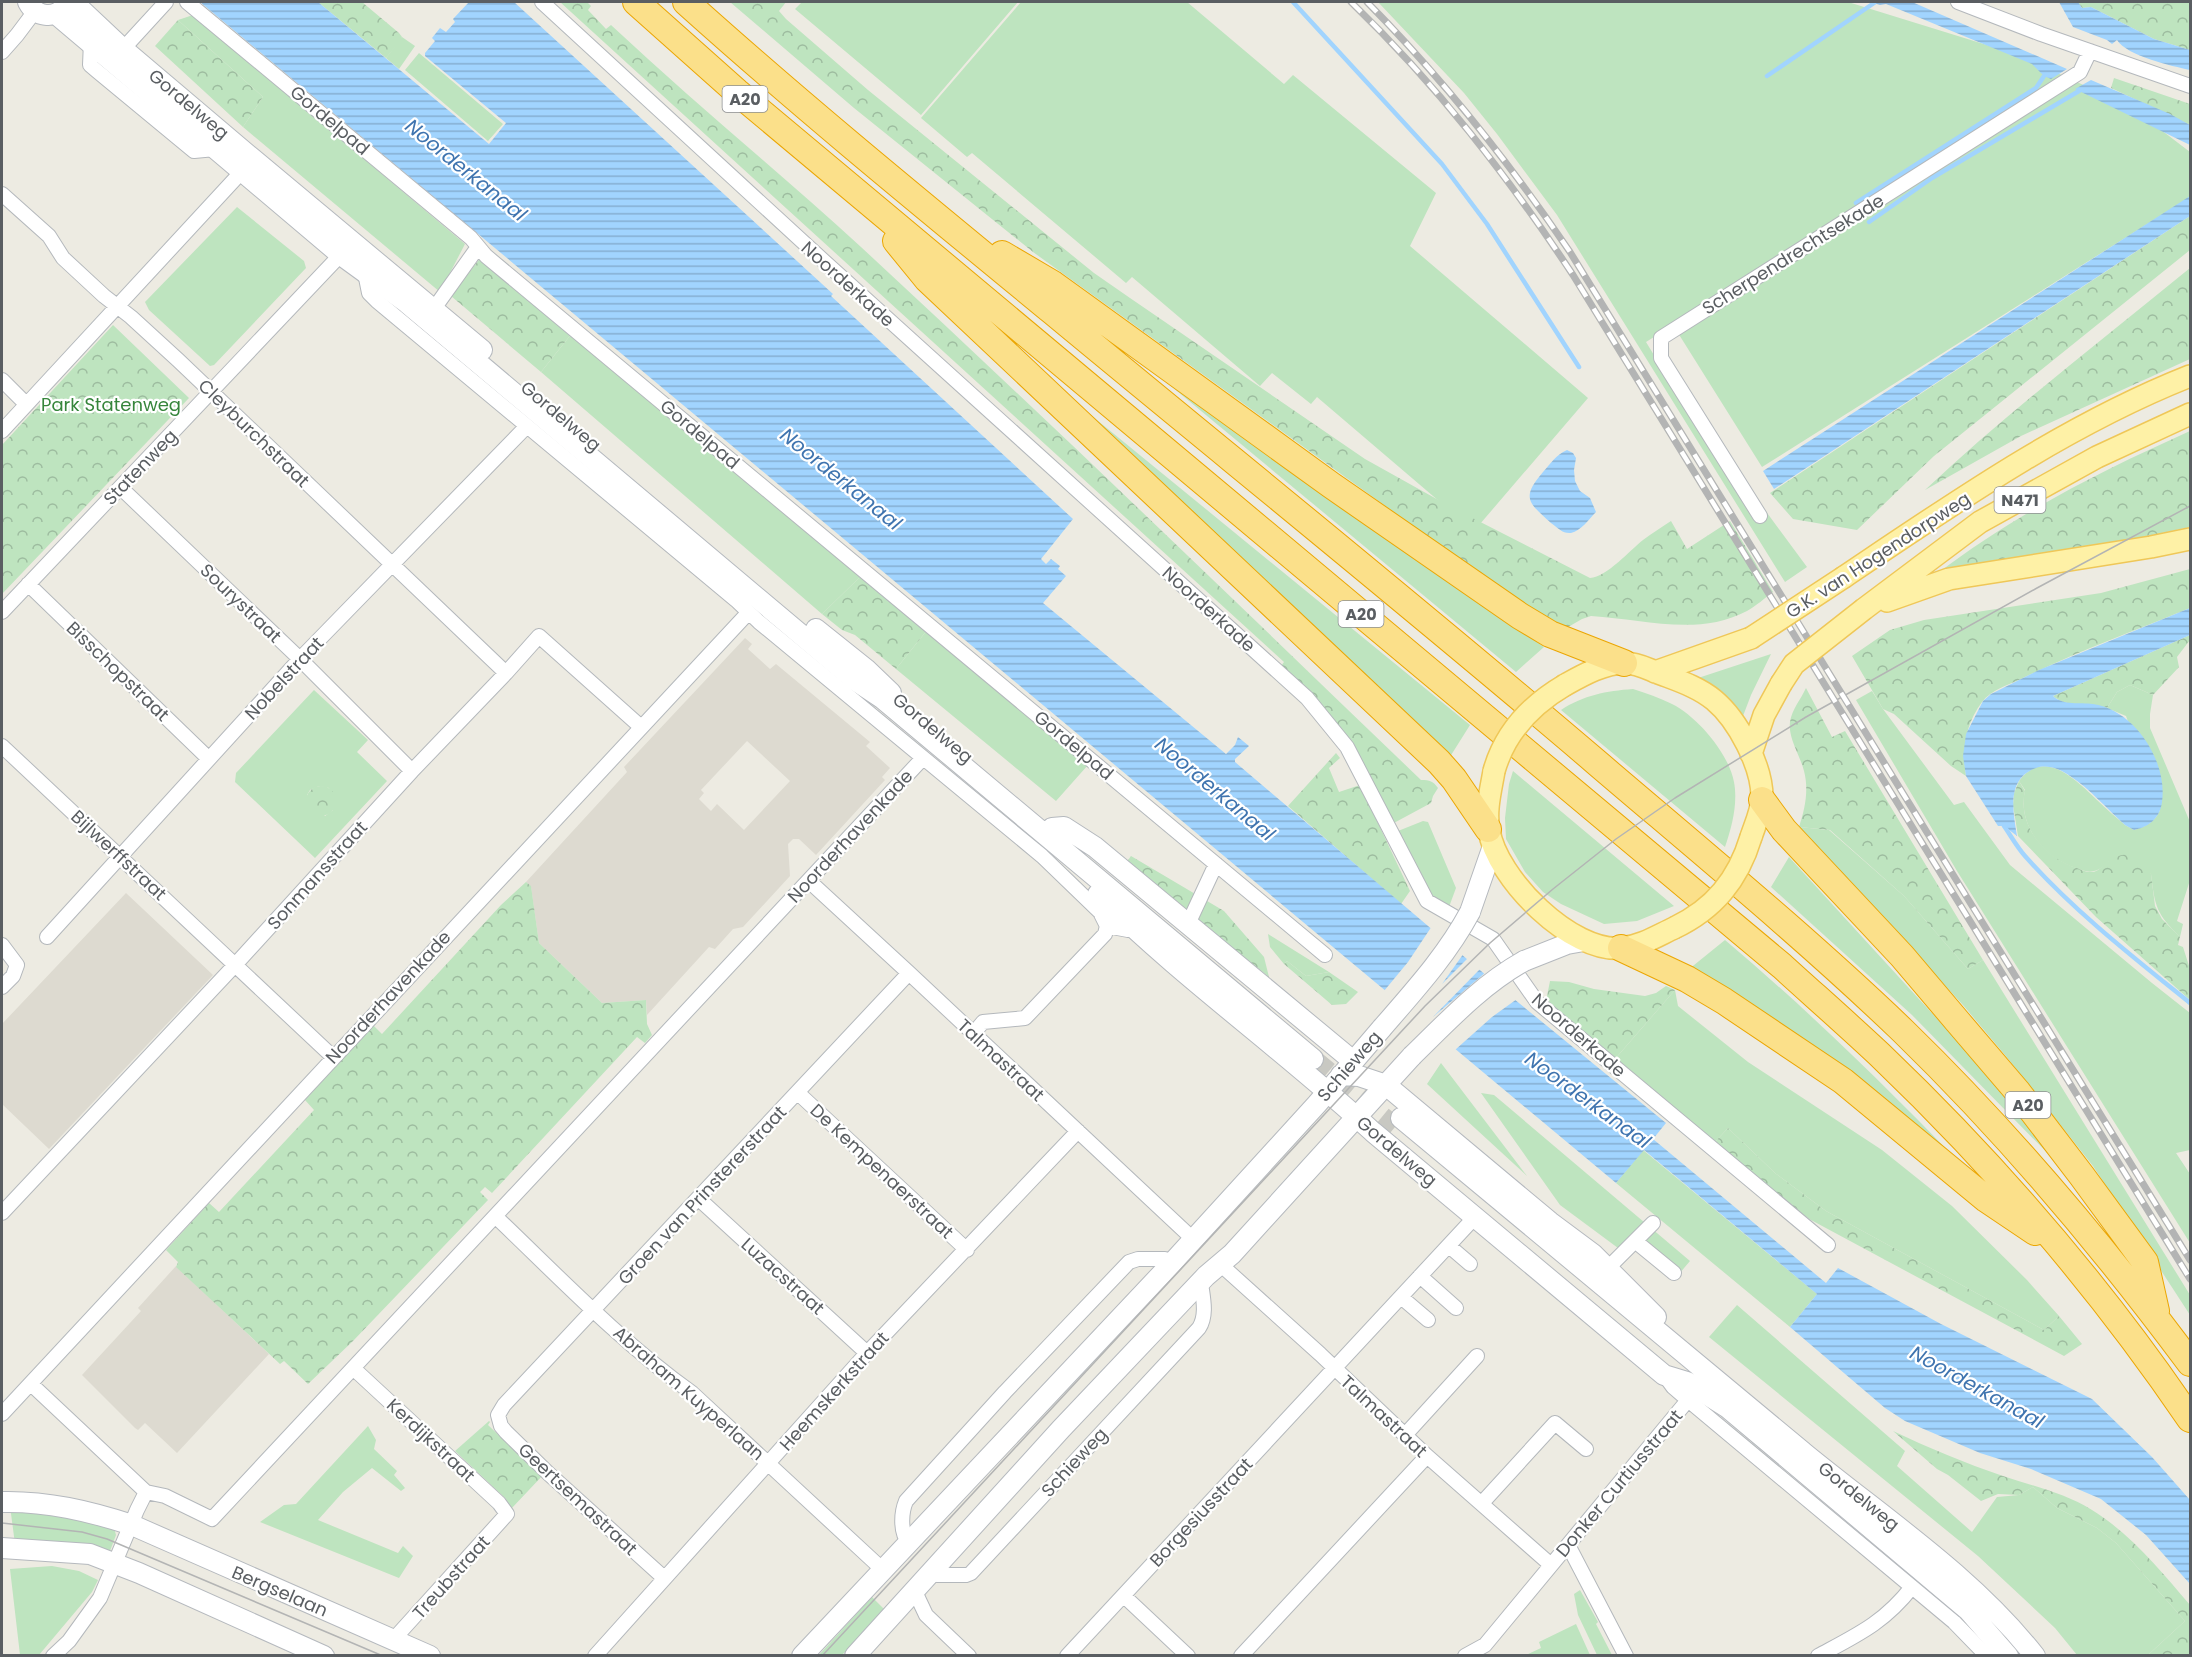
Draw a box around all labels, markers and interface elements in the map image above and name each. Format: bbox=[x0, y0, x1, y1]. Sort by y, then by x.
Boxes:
street label: Gordelweg bbox=[143, 63, 235, 145]
street label: Gordelpad bbox=[285, 79, 375, 161]
road number: A20 bbox=[722, 86, 768, 112]
water label: Noorderkanaal bbox=[399, 112, 533, 228]
street label: Scherpendrechtsekade bbox=[1697, 188, 1889, 320]
street label: Noorderkade bbox=[796, 235, 900, 333]
street label: Cleyburchstraat bbox=[193, 373, 315, 493]
street label: Gordelweg bbox=[515, 375, 607, 457]
park label: Park Statenweg bbox=[41, 392, 181, 417]
street label: Gordelpad bbox=[655, 393, 745, 475]
water label: Noorderkanaal bbox=[774, 421, 908, 537]
street label: Statenweg bbox=[97, 424, 183, 510]
street label: G.K. van Hogendorpweg bbox=[1781, 486, 1975, 624]
road number: N471 bbox=[1994, 487, 2046, 513]
street label: Sourystraat bbox=[195, 558, 287, 648]
street label: Noorderkade bbox=[1157, 560, 1261, 658]
road number: A20 bbox=[1338, 601, 1384, 627]
street label: Bisschopstraat bbox=[61, 615, 175, 727]
street label: Nobelstraat bbox=[239, 631, 329, 725]
street label: Gordelweg bbox=[887, 687, 979, 769]
street label: Gordelpad bbox=[1029, 704, 1119, 786]
water label: Noorderkanaal bbox=[1149, 730, 1281, 848]
street label: Noorderhavenkade bbox=[782, 764, 918, 908]
street label: Bijlwerffstraat bbox=[66, 804, 172, 906]
street label: Sonmansstraat bbox=[261, 815, 373, 935]
street label: Noorderhavenkade bbox=[320, 925, 456, 1069]
street label: Noorderkade bbox=[1527, 987, 1631, 1083]
street label: Talmastraat bbox=[952, 1013, 1050, 1107]
street label: Schieweg bbox=[1311, 1025, 1387, 1107]
water label: Noorderkanaal bbox=[1519, 1045, 1657, 1155]
road number: A20 bbox=[2006, 1092, 2050, 1118]
street label: De Kempenaerstraat bbox=[805, 1098, 959, 1244]
street label: Groen van Prinstererstraat bbox=[612, 1100, 792, 1290]
street label: Gordelweg bbox=[1351, 1110, 1443, 1192]
street label: Luzacstraat bbox=[736, 1232, 830, 1320]
street label: Abraham Kuyperlaan bbox=[608, 1320, 770, 1466]
street label: Heemskerkstraat bbox=[774, 1326, 894, 1456]
water label: Noorderkanaal bbox=[1905, 1339, 2049, 1435]
street label: Talmastraat bbox=[1335, 1369, 1433, 1463]
street label: Kerdijkstraat bbox=[381, 1392, 481, 1488]
street label: Donker Curtiusstraat bbox=[1550, 1404, 1688, 1562]
street label: Schieweg bbox=[1035, 1422, 1113, 1502]
street label: Geertsemastraat bbox=[513, 1437, 643, 1561]
street label: Borgesiusstraat bbox=[1144, 1452, 1258, 1572]
street label: Gordelweg bbox=[1813, 1455, 1905, 1537]
street label: Treubstraat bbox=[407, 1530, 495, 1624]
street label: Bergselaan bbox=[228, 1560, 332, 1622]

